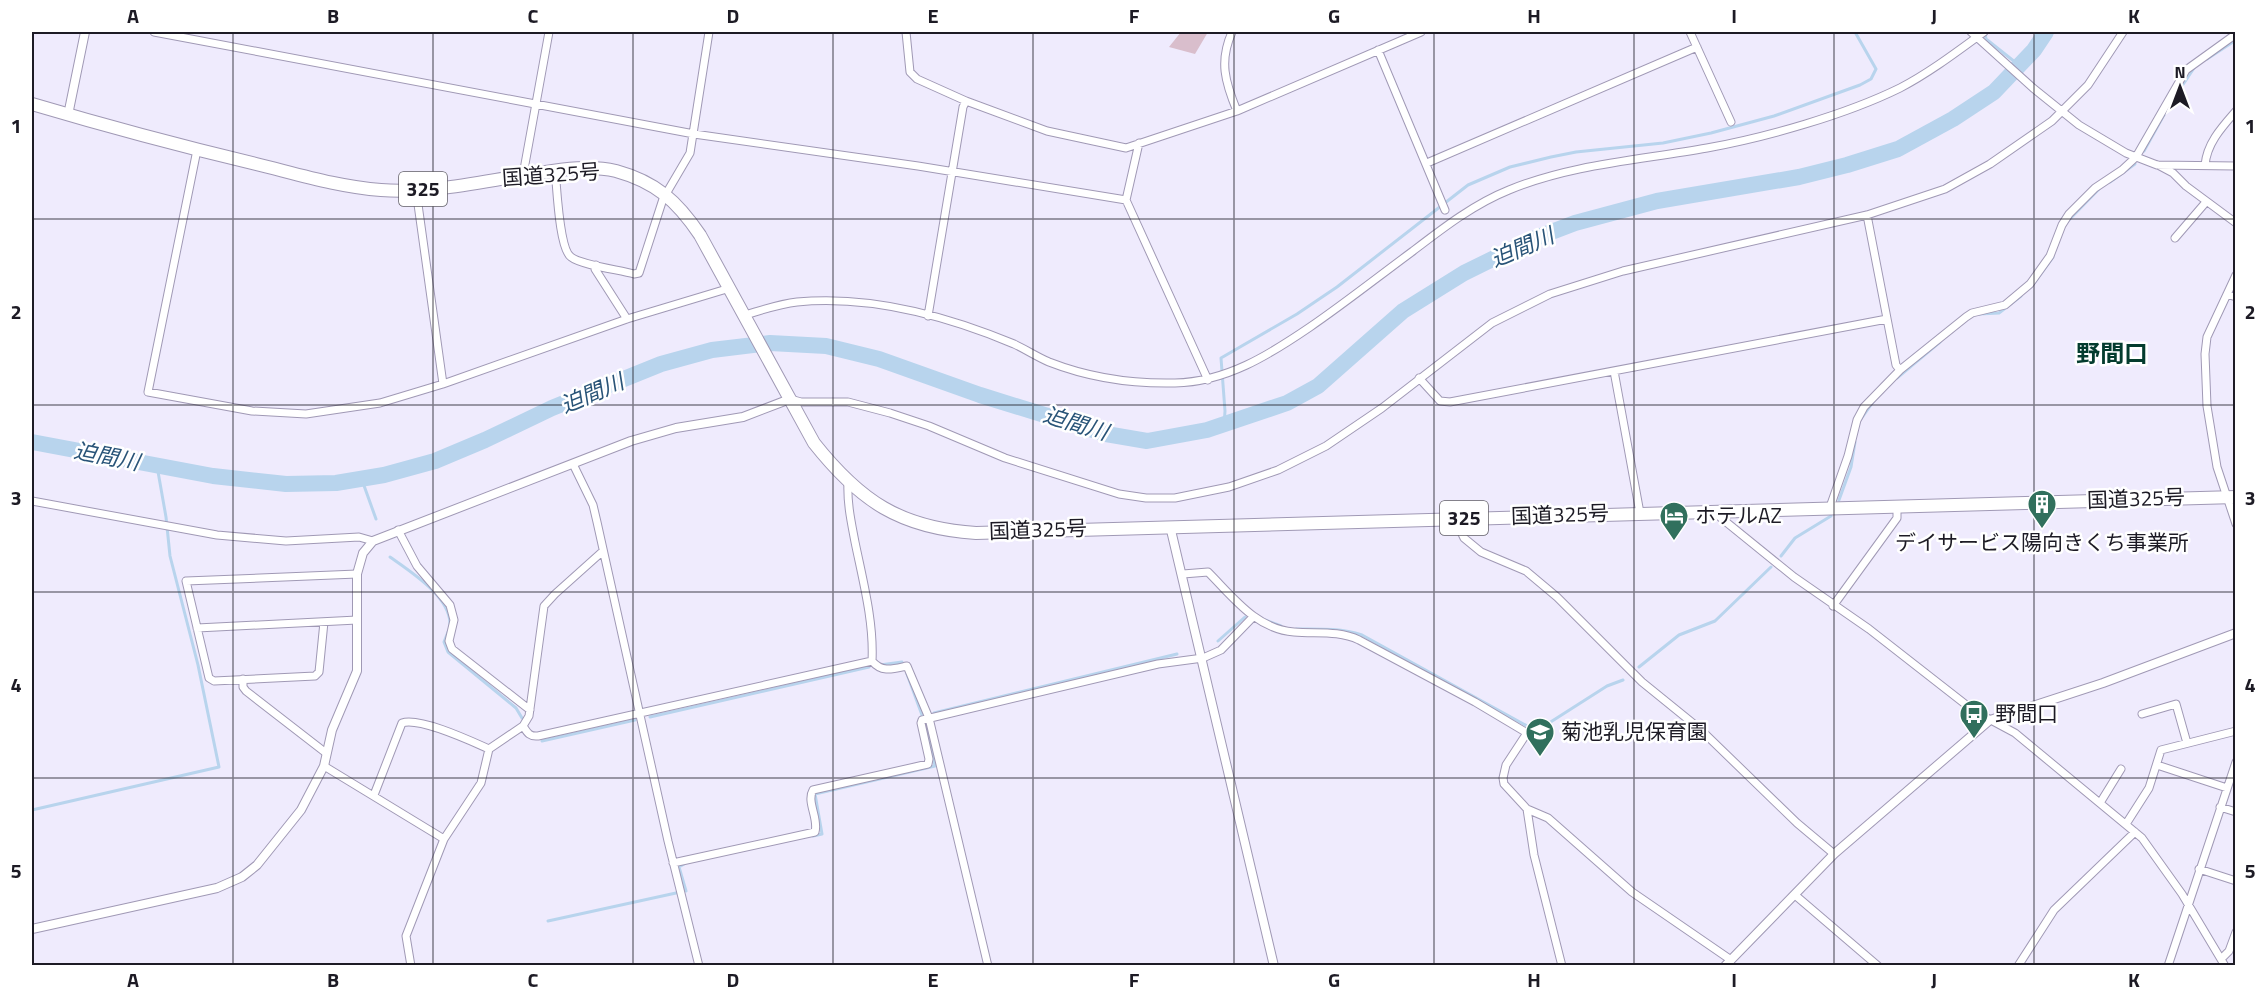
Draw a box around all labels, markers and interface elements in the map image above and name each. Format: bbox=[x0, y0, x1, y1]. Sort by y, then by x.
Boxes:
text: A bbox=[127, 0, 139, 31]
text: B bbox=[327, 0, 339, 31]
text: C bbox=[528, 0, 539, 31]
text: D bbox=[727, 0, 739, 31]
text: E bbox=[927, 0, 939, 31]
text: F bbox=[1129, 0, 1140, 31]
text: G bbox=[1328, 0, 1340, 31]
text: H bbox=[1527, 0, 1541, 31]
text: I bbox=[1731, 0, 1737, 31]
text: J bbox=[1931, 0, 1937, 31]
text: K bbox=[2128, 0, 2140, 31]
north arrow bbox=[2150, 57, 2210, 117]
text: N bbox=[2174, 60, 2186, 84]
text: 1 bbox=[10, 110, 22, 141]
text: 1 bbox=[2244, 110, 2256, 141]
street label: 国道325号 bbox=[501, 155, 601, 193]
road number: 325 bbox=[399, 172, 447, 206]
water label: 迫間川 bbox=[1485, 218, 1561, 276]
text: 2 bbox=[10, 296, 22, 327]
text: 2 bbox=[2244, 296, 2256, 327]
district label: 野間口 bbox=[2076, 335, 2148, 371]
water label: 迫間川 bbox=[555, 364, 631, 422]
water label: 迫間川 bbox=[1039, 397, 1114, 449]
water label: 迫間川 bbox=[71, 433, 145, 479]
street label: 国道325号 bbox=[2086, 480, 2186, 516]
text: 3 bbox=[10, 482, 22, 513]
text: 3 bbox=[2244, 482, 2256, 513]
building icon: デイサービス陽向きくち事業所 bbox=[2026, 488, 2058, 530]
street label: 国道325号 bbox=[1510, 496, 1610, 532]
place label: ホテルAZ bbox=[1695, 499, 1782, 531]
hotel icon: ホテルAZ bbox=[1658, 500, 1690, 542]
road number: 325 bbox=[1440, 501, 1488, 535]
street label: 国道325号 bbox=[988, 511, 1088, 547]
place label: デイサービス陽向きくち事業所 bbox=[1895, 526, 2189, 558]
text: 4 bbox=[10, 669, 22, 700]
text: 4 bbox=[2244, 669, 2256, 700]
place label: 野間口 bbox=[1995, 697, 2058, 729]
bus stop icon: 野間口 bbox=[1958, 698, 1990, 740]
place label: 菊池乳児保育園 bbox=[1561, 715, 1708, 747]
school or university icon: 菊池乳児保育園 bbox=[1524, 716, 1556, 758]
text: 5 bbox=[10, 855, 22, 886]
text: 5 bbox=[2244, 855, 2256, 886]
text: A bbox=[127, 964, 139, 995]
text: B bbox=[327, 964, 339, 995]
text: C bbox=[528, 964, 539, 995]
text: D bbox=[727, 964, 739, 995]
text: E bbox=[927, 964, 939, 995]
text: F bbox=[1129, 964, 1140, 995]
text: G bbox=[1328, 964, 1340, 995]
text: H bbox=[1527, 964, 1541, 995]
text: I bbox=[1731, 964, 1737, 995]
text: J bbox=[1931, 964, 1937, 995]
text: K bbox=[2128, 964, 2140, 995]

